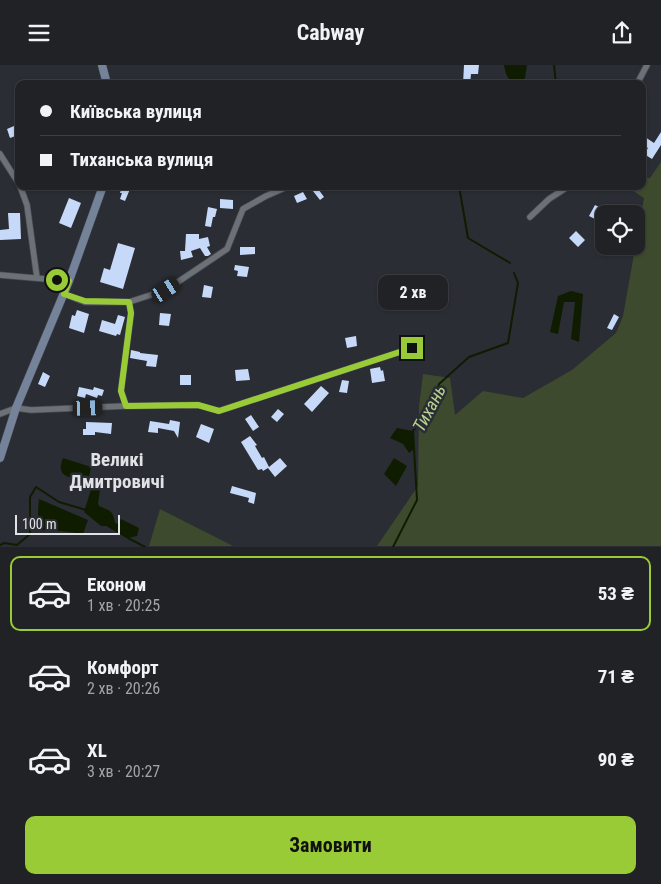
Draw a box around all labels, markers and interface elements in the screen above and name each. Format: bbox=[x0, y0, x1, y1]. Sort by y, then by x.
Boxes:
icon: menu bbox=[25, 19, 53, 47]
icon: share bbox=[608, 19, 636, 47]
text: Cabway bbox=[297, 20, 364, 45]
text: Київська вулиця bbox=[70, 100, 202, 123]
text: Тиханська вулиця bbox=[70, 148, 213, 171]
map controls bbox=[595, 205, 645, 255]
button: locate bbox=[595, 205, 645, 255]
route start bbox=[46, 269, 68, 291]
callout: 2 хв bbox=[377, 275, 447, 311]
car bbox=[149, 276, 182, 304]
text: 2 хв bbox=[400, 283, 426, 302]
route end bbox=[401, 337, 423, 359]
water label: Тихань bbox=[408, 381, 450, 435]
car bbox=[72, 400, 103, 416]
district label: Великі Дмитровичі bbox=[69, 448, 165, 493]
scale bar bbox=[15, 512, 120, 535]
text: 100 m bbox=[22, 516, 57, 532]
icon: car bbox=[27, 571, 72, 616]
text: Економ bbox=[87, 573, 146, 596]
text: 53 ₴ bbox=[598, 582, 634, 605]
text: 1 хв · 20:25 bbox=[87, 596, 160, 615]
icon: car bbox=[27, 654, 72, 699]
text: Комфорт bbox=[87, 656, 159, 679]
text: 71 ₴ bbox=[598, 665, 634, 688]
text: 2 хв · 20:26 bbox=[87, 679, 160, 698]
icon: car bbox=[27, 737, 72, 782]
text: XL bbox=[87, 739, 107, 762]
text: 90 ₴ bbox=[598, 748, 634, 771]
text: 3 хв · 20:27 bbox=[87, 762, 160, 781]
button: Замовити bbox=[25, 816, 636, 874]

